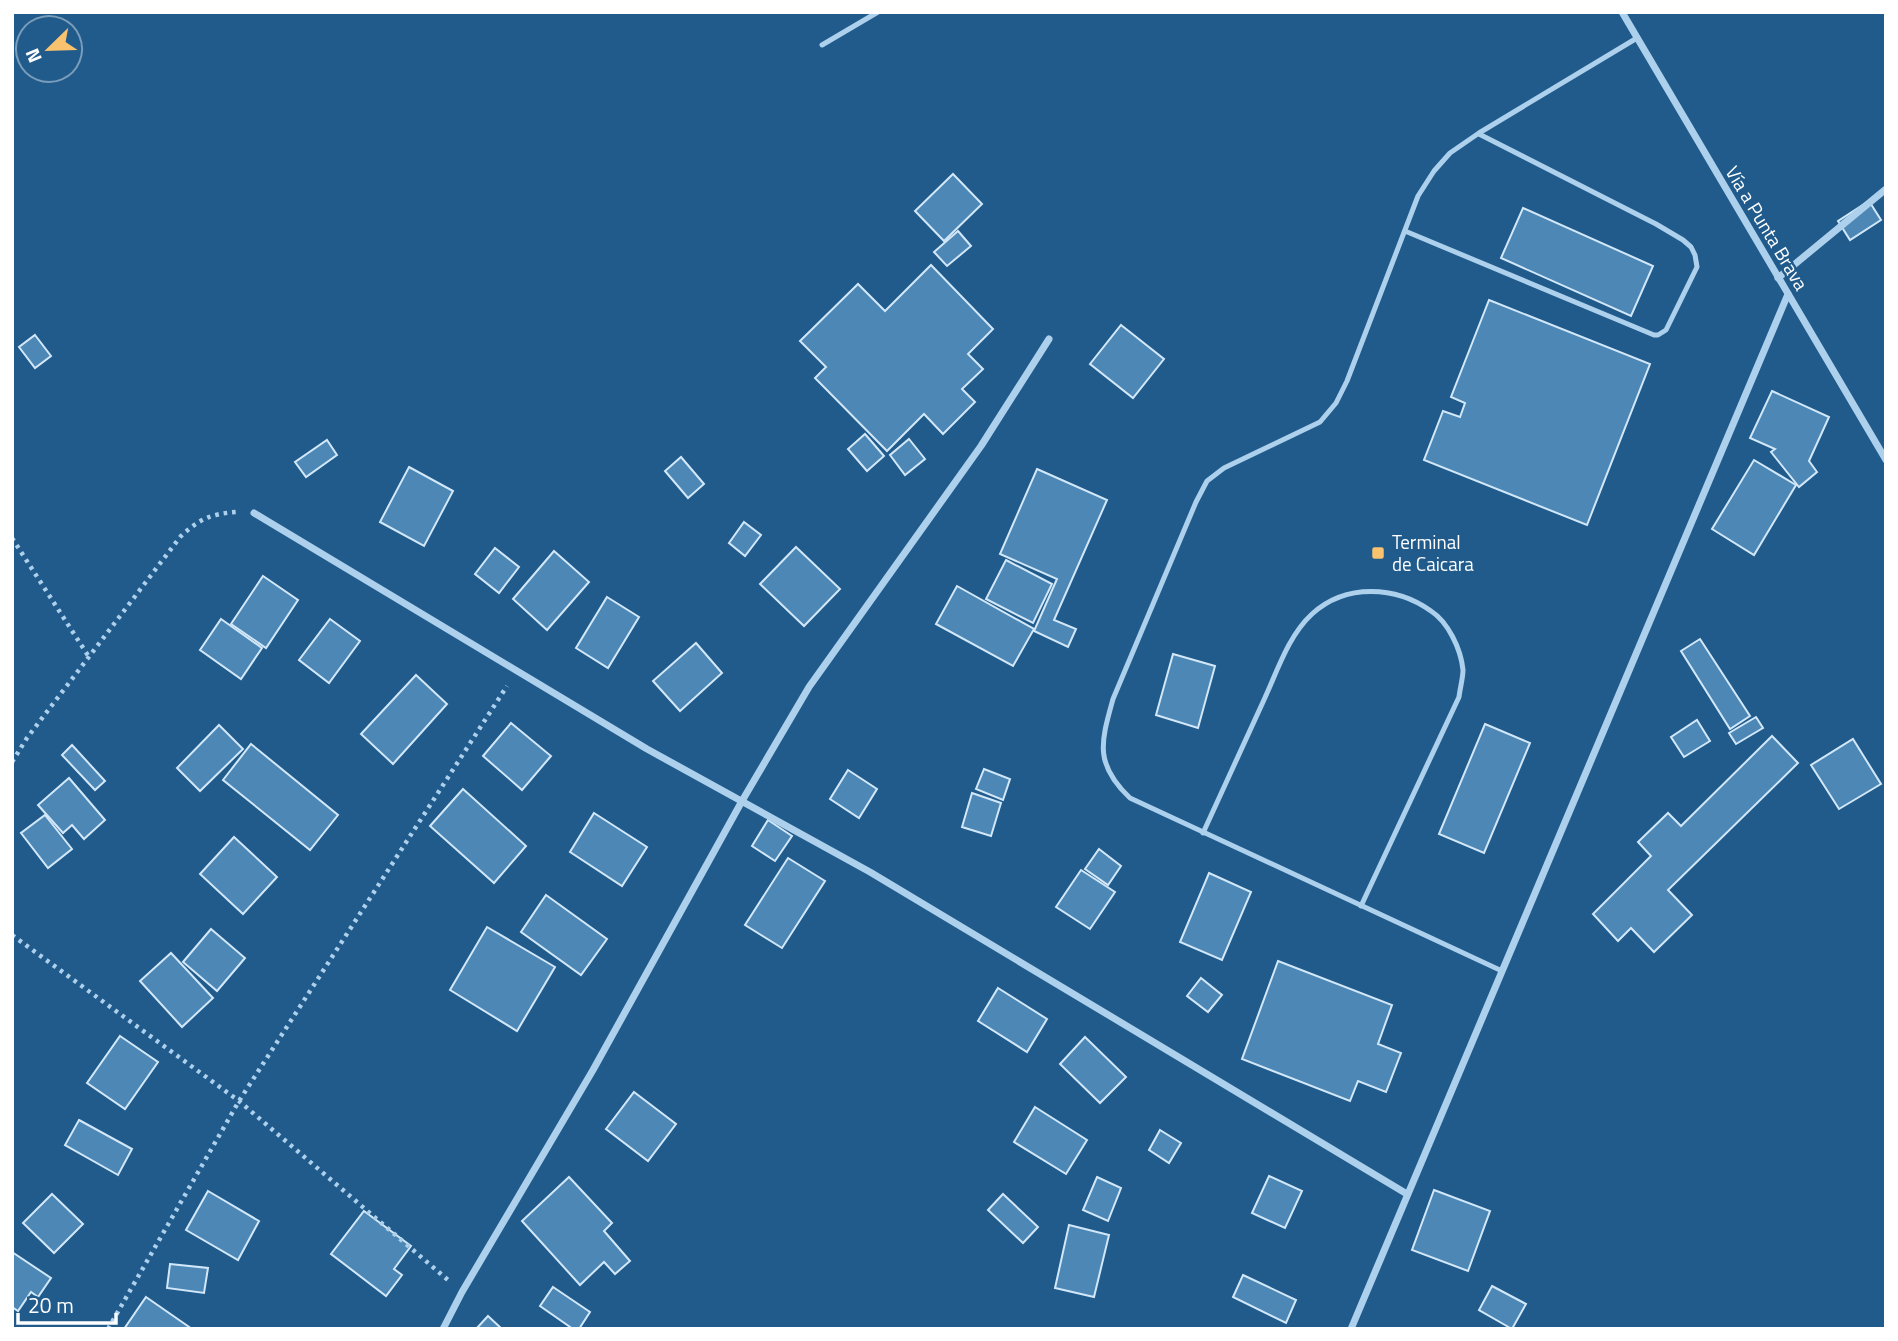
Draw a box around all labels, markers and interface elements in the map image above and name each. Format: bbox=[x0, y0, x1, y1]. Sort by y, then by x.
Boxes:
north arrow bbox=[14, 14, 84, 84]
text: N bbox=[17, 44, 49, 68]
street label: Vía a Punta Brava bbox=[1719, 160, 1816, 296]
place label: Terminal de Caicara bbox=[1392, 527, 1474, 578]
marker: Terminal de Caicara bbox=[1370, 545, 1386, 561]
scale bar bbox=[18, 1282, 116, 1326]
text: 20 m bbox=[28, 1289, 74, 1321]

